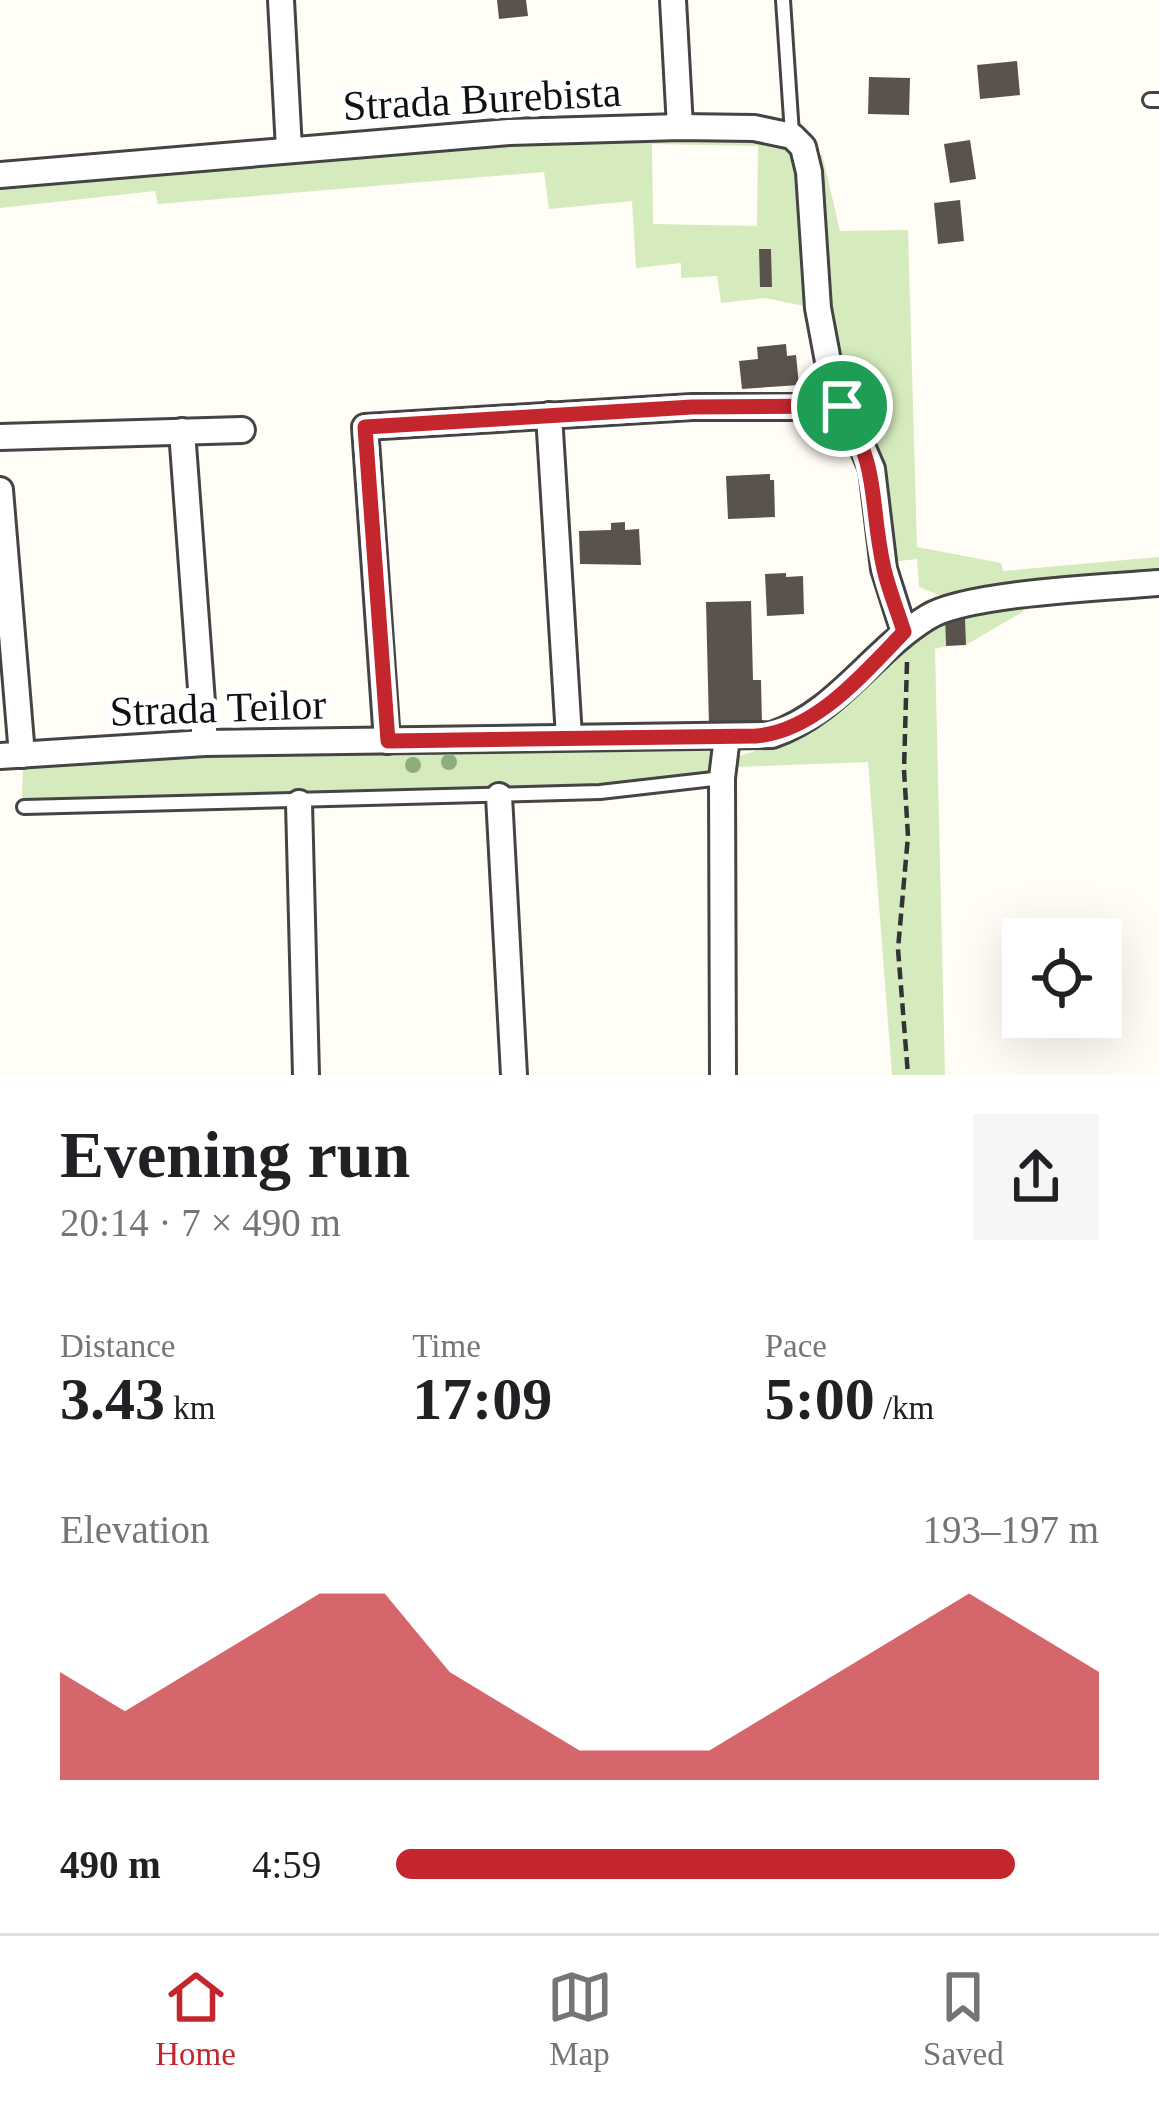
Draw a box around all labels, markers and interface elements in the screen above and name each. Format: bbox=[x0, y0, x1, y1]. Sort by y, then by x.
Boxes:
street label: Strada Burebista bbox=[342, 69, 623, 129]
pin bbox=[791, 355, 893, 457]
icon: arrive bbox=[809, 373, 875, 439]
street label: Strada Teilor bbox=[109, 681, 327, 735]
map controls bbox=[1002, 918, 1122, 1038]
button: locate bbox=[1002, 918, 1122, 1038]
button: share bbox=[973, 1114, 1099, 1240]
text: Evening run bbox=[60, 1118, 410, 1191]
text: 20:14 · 7 × 490 m bbox=[60, 1201, 341, 1244]
text: Distance bbox=[60, 1328, 175, 1364]
text: Time bbox=[412, 1328, 481, 1364]
text: Pace bbox=[765, 1328, 827, 1364]
text: 3.43 bbox=[60, 1366, 165, 1432]
text: 17:09 bbox=[412, 1366, 552, 1432]
text: 5:00 bbox=[765, 1366, 875, 1432]
text: km bbox=[165, 1390, 215, 1426]
text: /km bbox=[875, 1390, 934, 1426]
text: Elevation bbox=[60, 1508, 209, 1551]
text: 193–197 m bbox=[922, 1508, 1099, 1551]
text: 490 m bbox=[60, 1843, 161, 1886]
text: 4:59 bbox=[252, 1843, 321, 1886]
tab: Home bbox=[155, 1964, 236, 2073]
tab: Map bbox=[547, 1964, 613, 2073]
tab: Saved bbox=[923, 1964, 1004, 2073]

